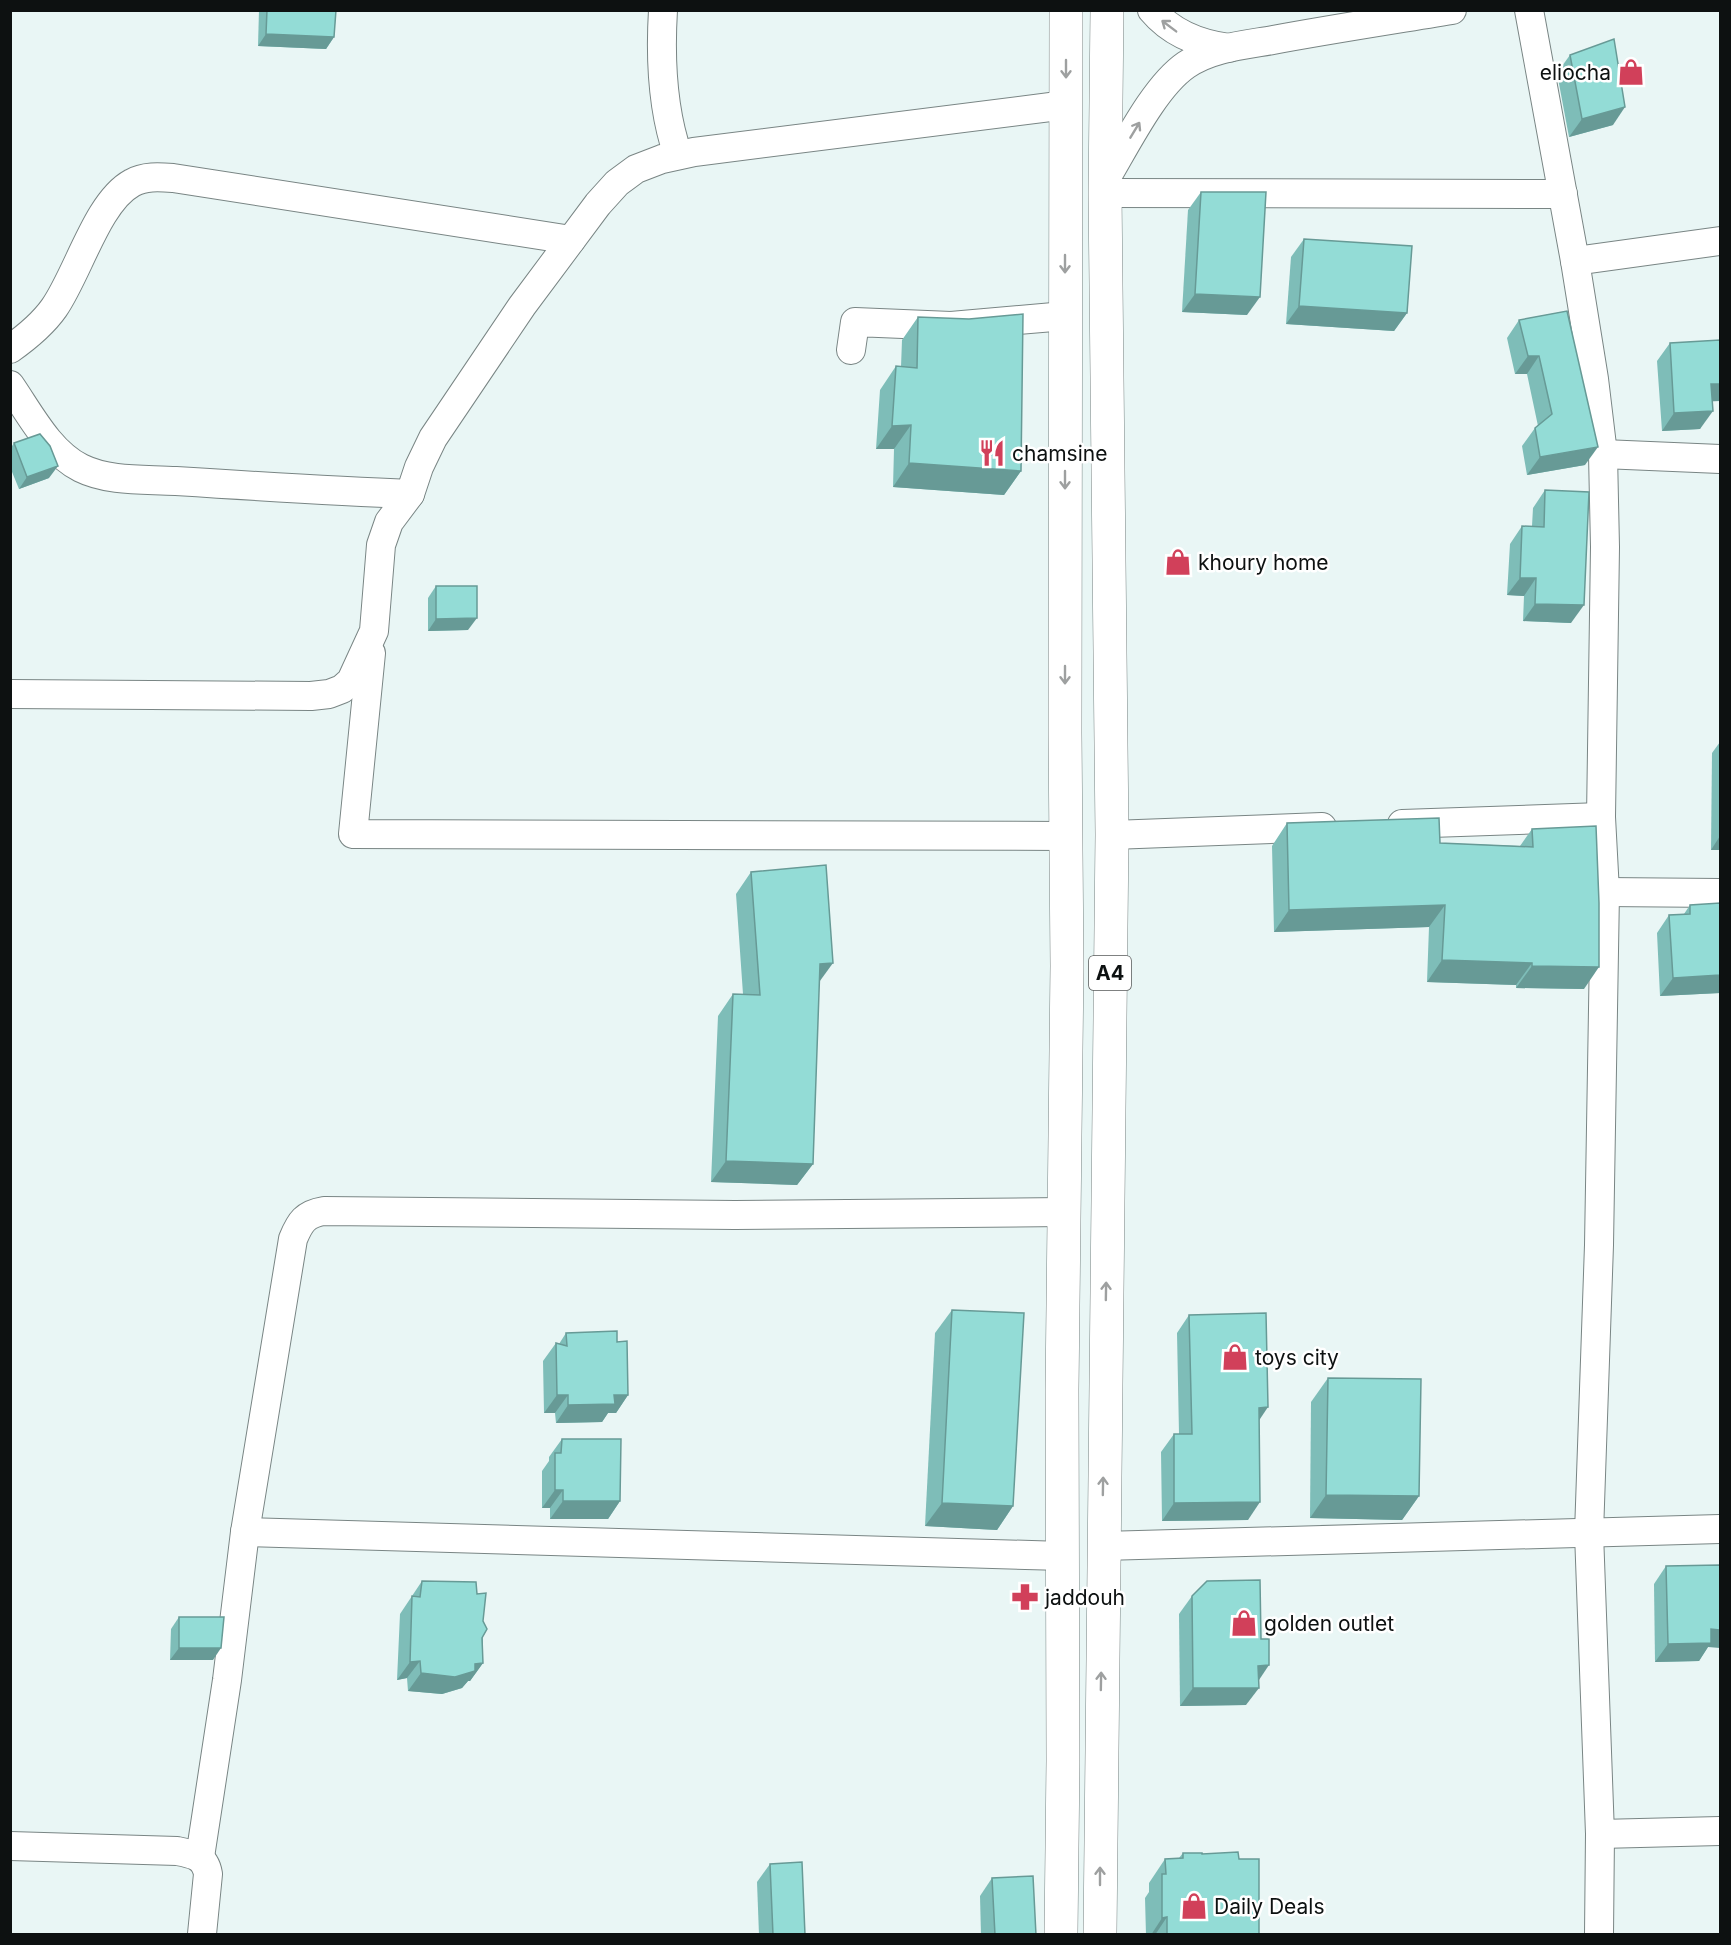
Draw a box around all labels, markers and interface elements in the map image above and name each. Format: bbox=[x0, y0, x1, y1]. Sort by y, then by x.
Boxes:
one-way arrow bbox=[1161, 20, 1177, 32]
shop icon: eliocha bbox=[1616, 57, 1646, 87]
one-way arrow bbox=[1060, 58, 1072, 78]
place label: eliocha bbox=[1540, 60, 1611, 85]
one-way arrow bbox=[1130, 122, 1142, 139]
one-way arrow bbox=[1059, 253, 1071, 273]
restaurant icon: chamsine bbox=[977, 438, 1007, 468]
place label: chamsine bbox=[1012, 441, 1107, 466]
one-way arrow bbox=[1059, 469, 1071, 489]
shop icon: khoury home bbox=[1163, 547, 1193, 577]
place label: khoury home bbox=[1198, 550, 1329, 575]
one-way arrow bbox=[1059, 664, 1071, 684]
road number: A4 bbox=[1089, 956, 1131, 990]
one-way arrow bbox=[1100, 1282, 1112, 1302]
shop icon: toys city bbox=[1220, 1342, 1250, 1372]
place label: toys city bbox=[1255, 1345, 1339, 1370]
one-way arrow bbox=[1098, 1477, 1109, 1497]
pharmacy icon: jaddouh bbox=[1010, 1582, 1040, 1612]
place label: jaddouh bbox=[1044, 1585, 1125, 1610]
shop icon: golden outlet bbox=[1229, 1608, 1259, 1638]
place label: golden outlet bbox=[1264, 1611, 1394, 1636]
one-way arrow bbox=[1096, 1672, 1107, 1692]
one-way arrow bbox=[1094, 1867, 1106, 1887]
shop icon: Daily Deals bbox=[1179, 1891, 1209, 1921]
place label: Daily Deals bbox=[1214, 1894, 1325, 1919]

